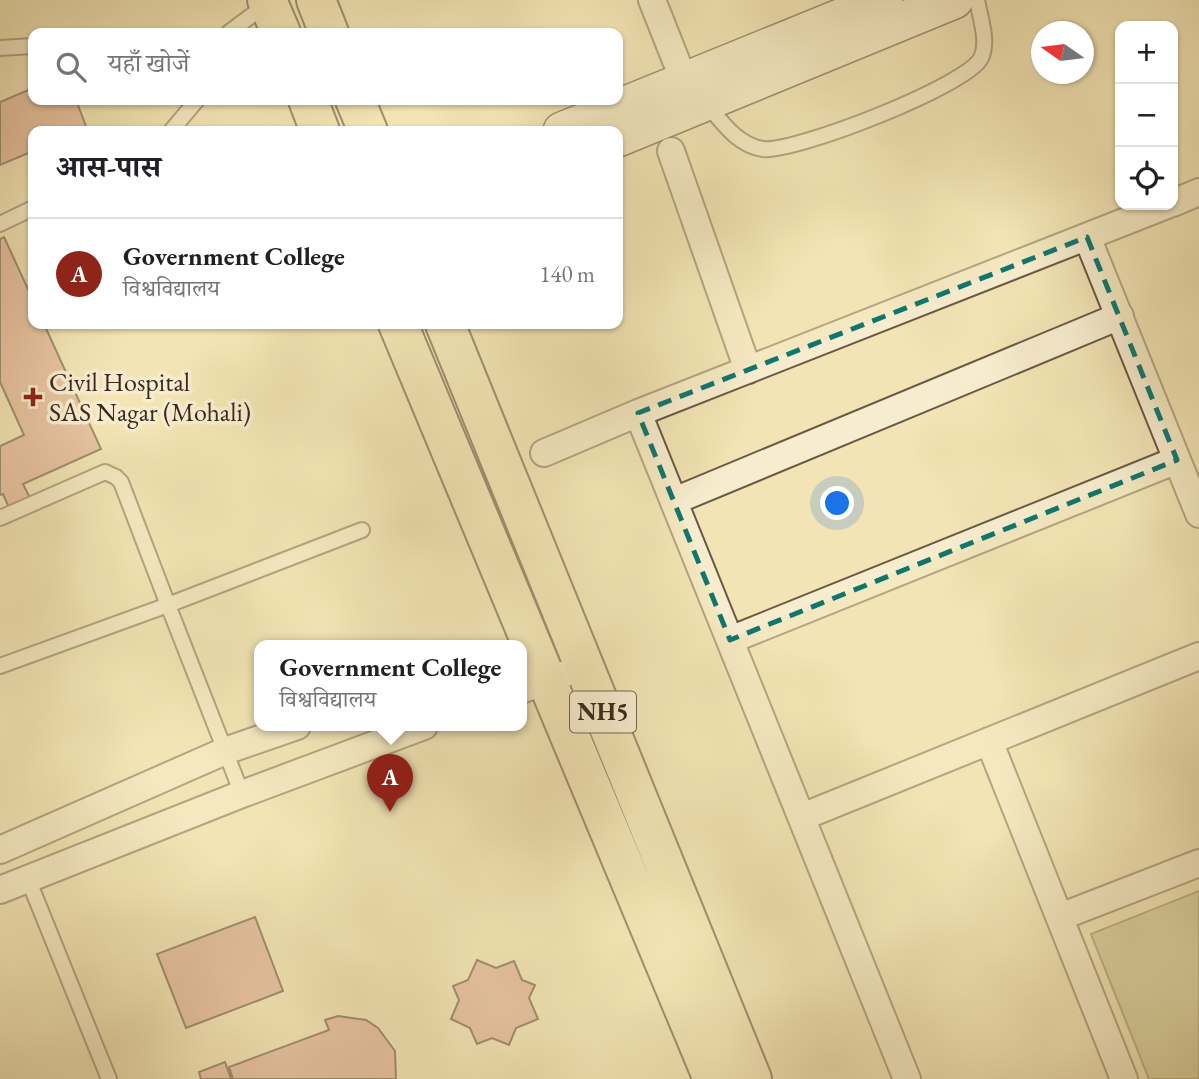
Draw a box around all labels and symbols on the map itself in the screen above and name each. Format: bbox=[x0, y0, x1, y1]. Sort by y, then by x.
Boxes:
north arrow bbox=[1031, 21, 1094, 84]
place label: Civil Hospital SAS Nagar (Mohali) bbox=[49, 365, 251, 429]
marker: Civil Hospital SAS Nagar (Mohali) bbox=[23, 387, 43, 407]
your location bbox=[820, 486, 854, 520]
road number: NH5 bbox=[570, 692, 636, 732]
pin: A bbox=[367, 754, 413, 812]

